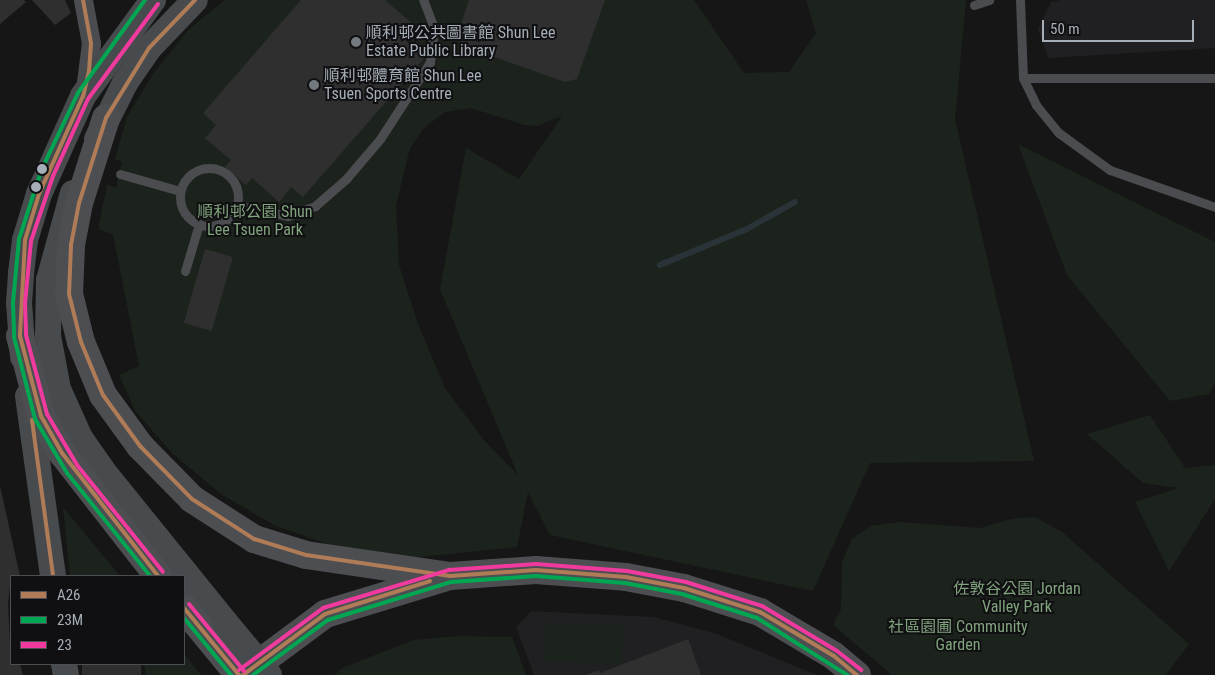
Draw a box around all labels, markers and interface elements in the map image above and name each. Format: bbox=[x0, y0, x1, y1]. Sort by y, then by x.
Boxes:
scale bar bbox=[1045, 10, 1198, 42]
text: 50 m bbox=[1050, 20, 1080, 38]
place label: 順利邨公共圖書館 Shun Lee Estate Public Library bbox=[366, 23, 555, 61]
marker: 順利邨公共圖書館 Shun Lee Estate Public Library bbox=[350, 36, 362, 48]
place label: 順利邨體育館 Shun Lee Tsuen Sports Centre bbox=[324, 66, 481, 104]
marker: 順利邨體育館 Shun Lee Tsuen Sports Centre bbox=[308, 79, 320, 91]
unlabelled marker bbox=[37, 164, 47, 174]
unlabelled marker bbox=[31, 182, 41, 192]
park label: 順利邨公園 Shun Lee Tsuen Park bbox=[197, 202, 313, 240]
legend bbox=[10, 575, 185, 665]
park label: 佐敦谷公園 Jordan Valley Park bbox=[953, 579, 1081, 617]
text: A26 bbox=[57, 586, 80, 604]
text: 23M bbox=[57, 611, 83, 629]
park label: 社區園圃 Community Garden bbox=[888, 617, 1028, 655]
text: 23 bbox=[57, 636, 72, 654]

